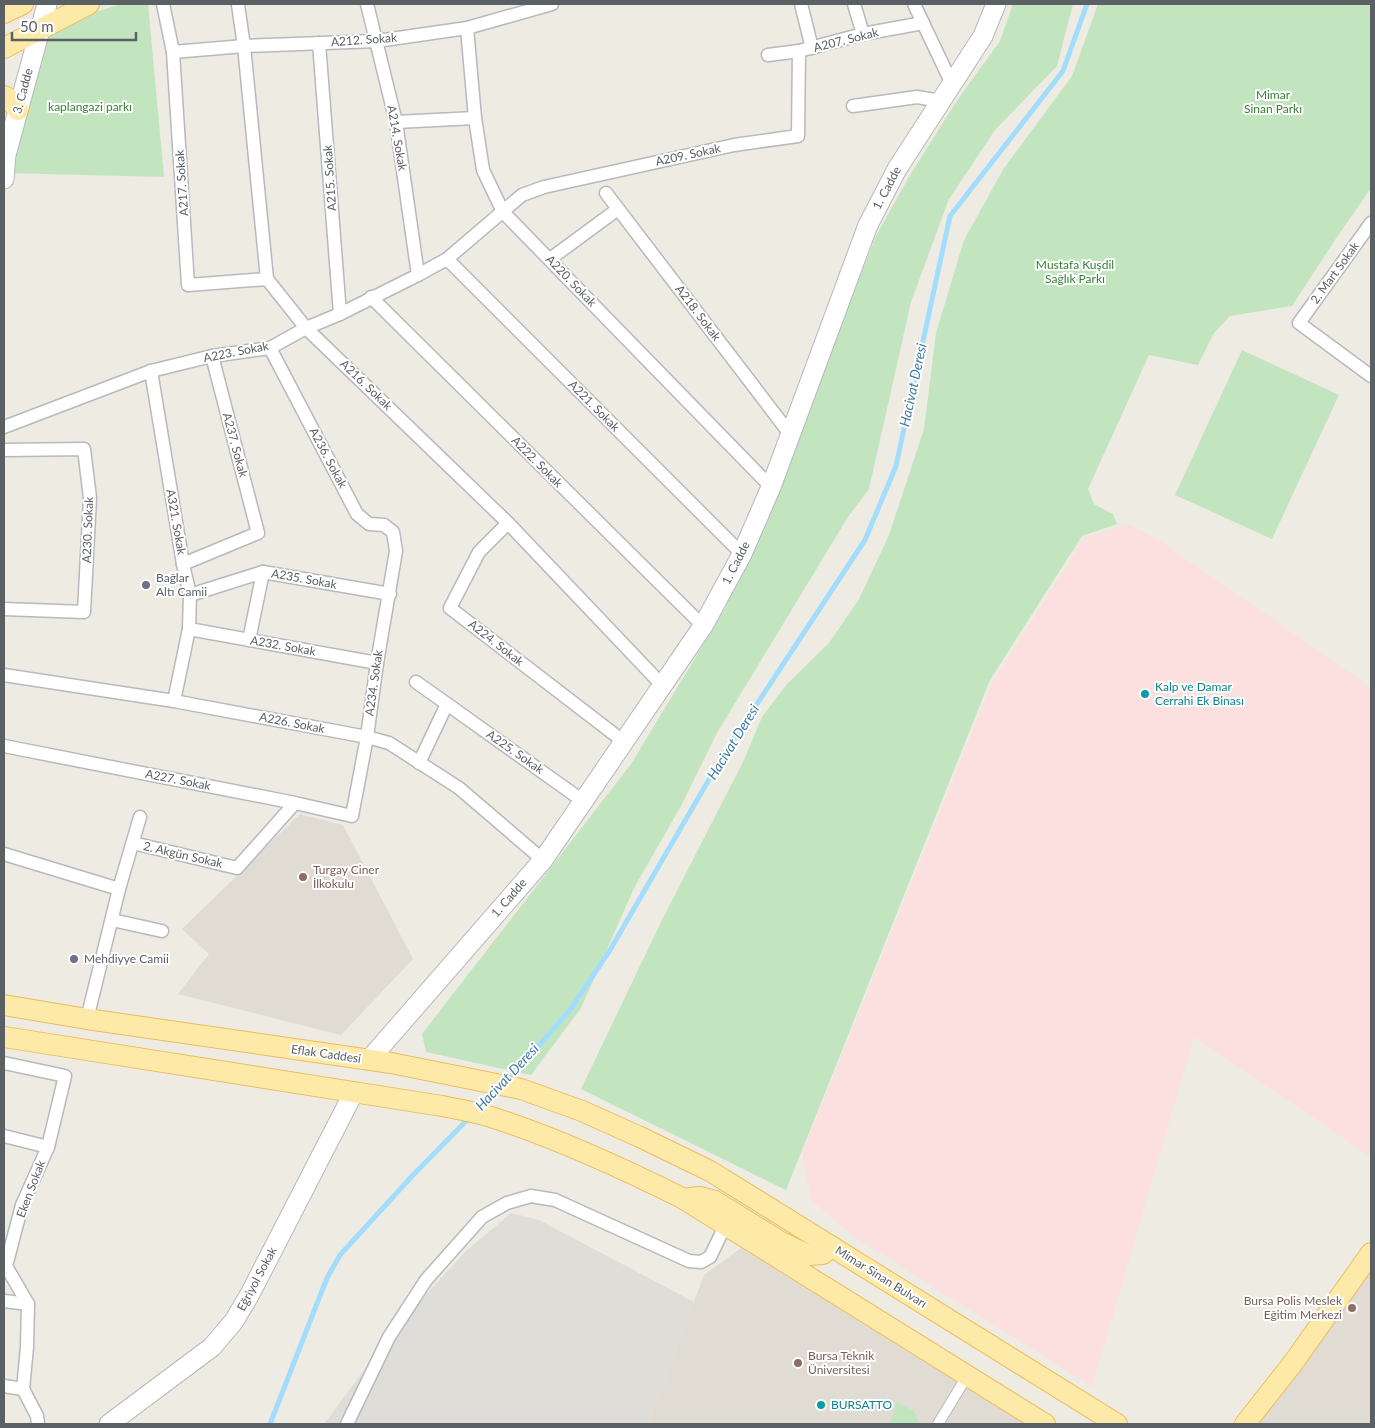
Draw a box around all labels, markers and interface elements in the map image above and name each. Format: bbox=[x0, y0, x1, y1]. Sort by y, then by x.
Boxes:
scale bar bbox=[12, 10, 136, 42]
text: 50 m bbox=[20, 17, 54, 35]
street label: A207. Sokak bbox=[812, 24, 881, 55]
street label: A212. Sokak bbox=[330, 30, 398, 49]
street label: 3. Cadde bbox=[9, 66, 36, 115]
park label: Mimar Sinan Parkı bbox=[1244, 87, 1302, 116]
park label: kaplangazi parkı bbox=[48, 99, 132, 114]
street label: A214. Sokak bbox=[384, 104, 411, 173]
street label: A209. Sokak bbox=[654, 140, 723, 169]
street label: A215. Sokak bbox=[320, 144, 339, 212]
street label: A217. Sokak bbox=[172, 149, 191, 217]
street label: 1. Cadde bbox=[869, 164, 904, 212]
street label: 2. Mart Sokak bbox=[1307, 238, 1363, 307]
street label: A220. Sokak bbox=[543, 252, 600, 310]
park label: Mustafa Kuşdil Sağlık Parkı bbox=[1036, 257, 1114, 286]
street label: A218. Sokak bbox=[672, 282, 725, 344]
street label: A223. Sokak bbox=[202, 338, 271, 365]
water label: Hacivat Deresi bbox=[895, 341, 930, 428]
street label: A216. Sokak bbox=[337, 356, 396, 414]
street label: A221. Sokak bbox=[566, 377, 624, 435]
street label: A237. Sokak bbox=[220, 411, 252, 480]
street label: A236. Sokak bbox=[306, 425, 351, 491]
street label: A222. Sokak bbox=[509, 433, 567, 491]
street label: A321. Sokak bbox=[163, 488, 190, 557]
street label: A230. Sokak bbox=[79, 496, 96, 563]
street label: 1. Cadde bbox=[718, 539, 753, 587]
street label: A235. Sokak bbox=[270, 565, 339, 592]
place label: Bağlar Altı Camii bbox=[156, 570, 207, 599]
marker: Bağlar Altı Camii bbox=[140, 579, 152, 591]
street label: A224. Sokak bbox=[466, 616, 528, 669]
street label: A232. Sokak bbox=[249, 632, 318, 659]
street label: A234. Sokak bbox=[361, 648, 386, 717]
place label: Kalp ve Damar Cerrahi Ek Binası bbox=[1155, 679, 1244, 708]
marker: Kalp ve Damar Cerrahi Ek Binası bbox=[1139, 688, 1151, 700]
water label: Hacivat Deresi bbox=[703, 701, 763, 782]
street label: A226. Sokak bbox=[258, 709, 327, 736]
street label: A225. Sokak bbox=[484, 726, 548, 777]
street label: A227. Sokak bbox=[144, 766, 213, 793]
street label: 2. Akgün Sokak bbox=[142, 838, 225, 871]
place label: Turgay Ciner İlkokulu bbox=[313, 862, 380, 891]
marker: Turgay Ciner İlkokulu bbox=[297, 871, 309, 883]
street label: 1. Cadde bbox=[488, 875, 530, 920]
place label: Mehdiyye Camii bbox=[84, 951, 169, 966]
marker: Mehdiyye Camii bbox=[68, 953, 80, 965]
water label: Hacivat Deresi bbox=[471, 1039, 542, 1114]
street label: Eflak Caddesi bbox=[290, 1041, 362, 1066]
street label: Eken Sokak bbox=[13, 1157, 49, 1220]
street label: Mimar Sinan Bulvarı bbox=[833, 1242, 930, 1311]
street label: Eğriyol Sokak bbox=[233, 1243, 280, 1313]
place label: Bursa Polis Meslek Eğitim Merkezi bbox=[1244, 1293, 1343, 1322]
marker: Bursa Polis Meslek Eğitim Merkezi bbox=[1346, 1302, 1358, 1314]
place label: Bursa Teknik Üniversitesi bbox=[808, 1348, 875, 1377]
marker: Bursa Teknik Üniversitesi bbox=[792, 1357, 804, 1369]
place label: BURSATTO bbox=[831, 1397, 893, 1412]
marker: BURSATTO bbox=[815, 1399, 827, 1411]

